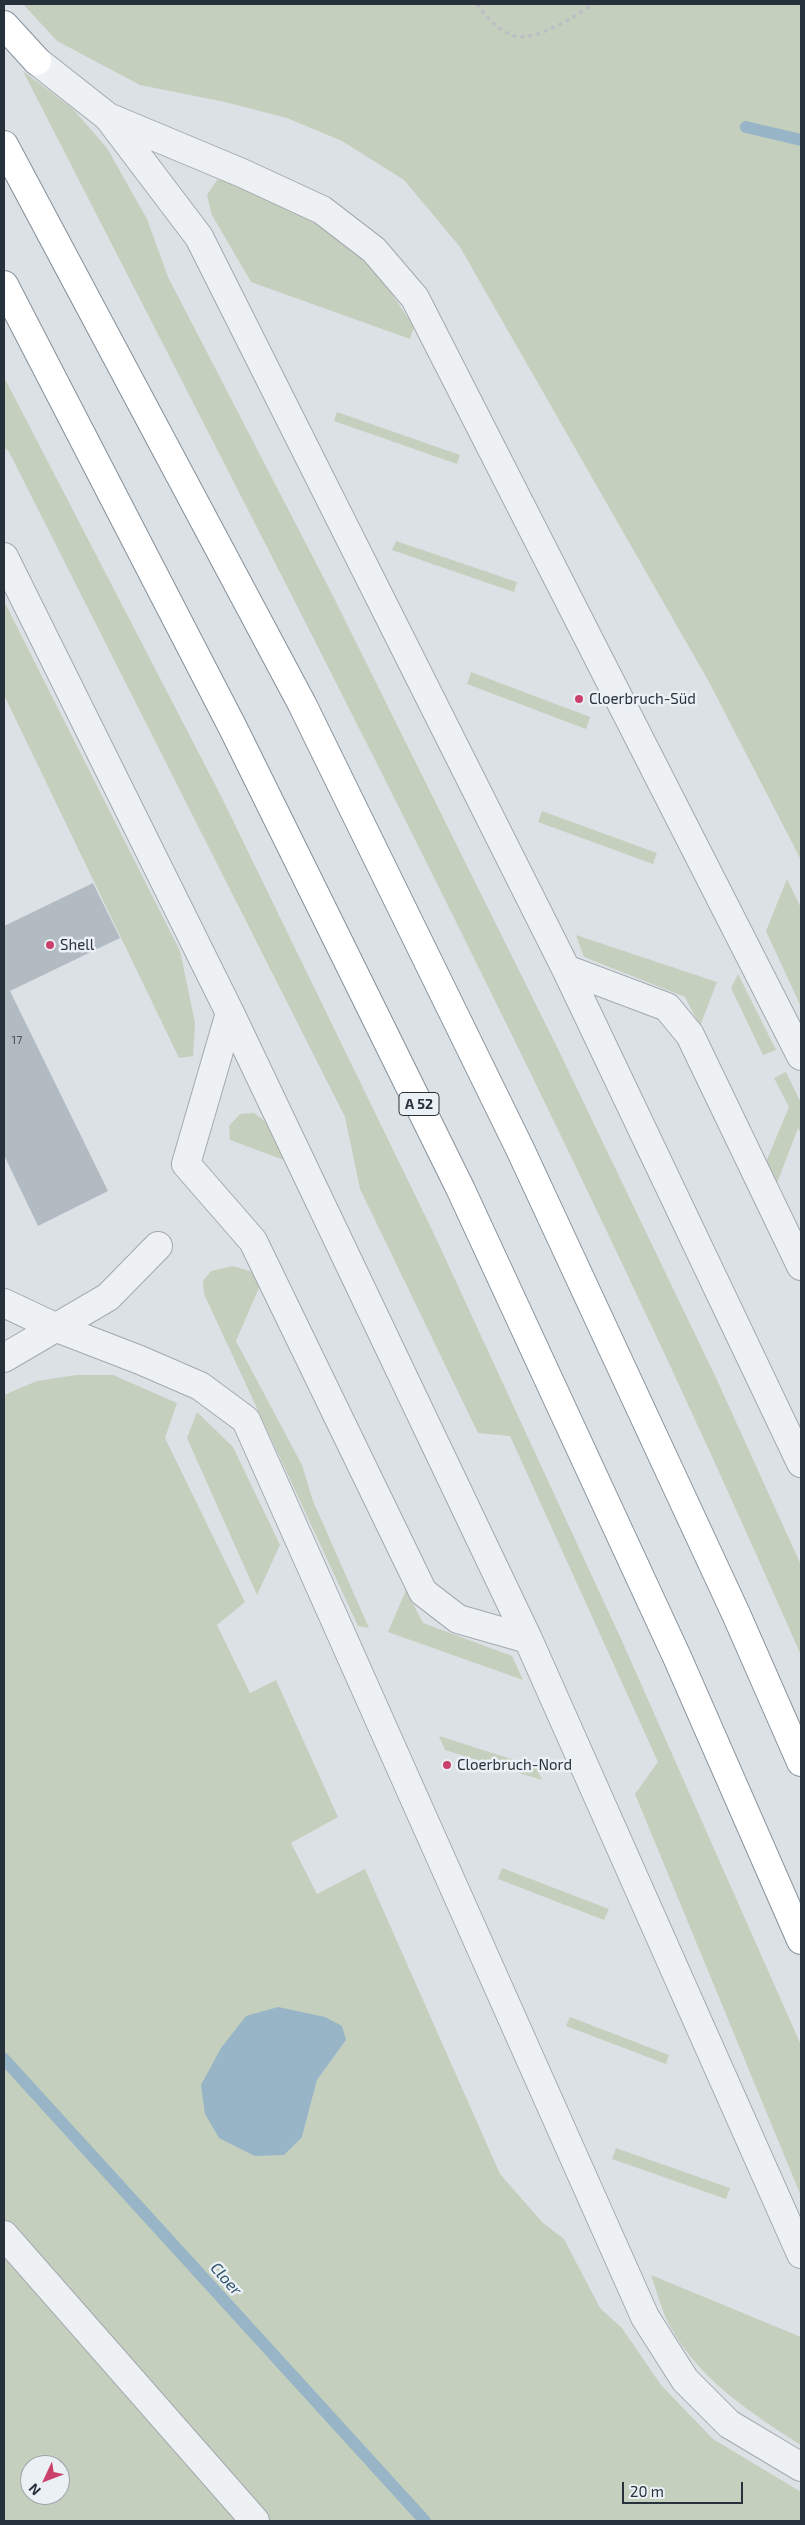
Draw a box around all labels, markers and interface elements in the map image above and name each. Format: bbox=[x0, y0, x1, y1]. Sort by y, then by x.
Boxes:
place label: Cloerbruch-Süd bbox=[589, 690, 696, 708]
marker: Cloerbruch-Süd bbox=[573, 693, 585, 705]
place label: Shell bbox=[60, 936, 94, 954]
marker: Shell bbox=[44, 939, 56, 951]
house number: 17 bbox=[12, 1033, 22, 1047]
road number: A 52 bbox=[399, 1092, 439, 1116]
place label: Cloerbruch-Nord bbox=[457, 1756, 572, 1774]
marker: Cloerbruch-Nord bbox=[441, 1759, 453, 1771]
water label: Cloer bbox=[206, 2259, 246, 2299]
north arrow bbox=[20, 2455, 70, 2505]
scale bar bbox=[625, 2472, 746, 2504]
text: N bbox=[25, 2480, 44, 2499]
text: 20 m bbox=[630, 2482, 664, 2500]

